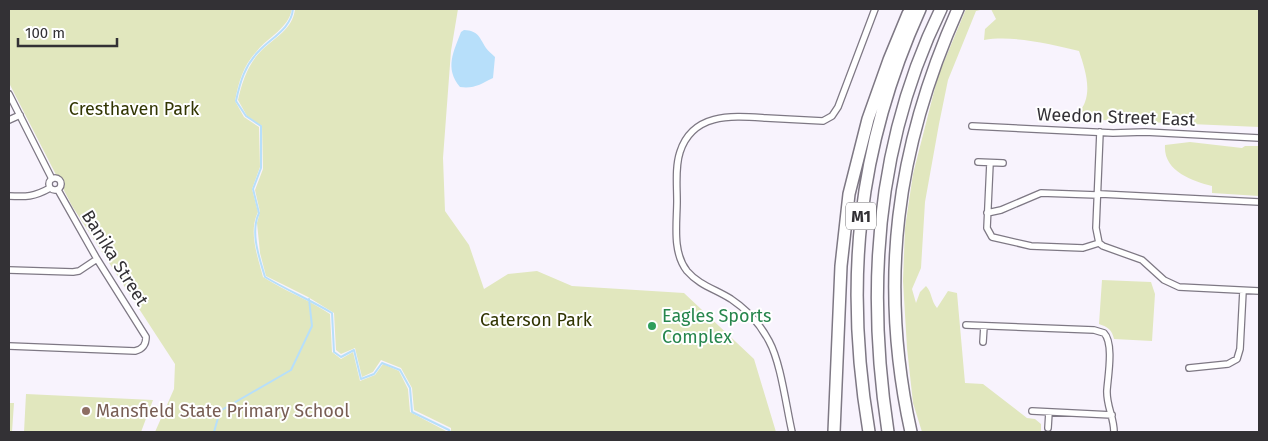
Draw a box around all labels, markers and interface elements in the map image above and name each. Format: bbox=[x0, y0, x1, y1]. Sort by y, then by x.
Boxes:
scale bar bbox=[18, 15, 116, 47]
text: 100 m bbox=[25, 24, 65, 42]
park label: Cresthaven Park bbox=[69, 98, 200, 120]
street label: Weedon Street East bbox=[1036, 103, 1196, 131]
road number: M1 bbox=[846, 202, 876, 230]
street label: Banika Street bbox=[77, 206, 153, 310]
place label: Eagles Sports Complex bbox=[662, 305, 771, 348]
park label: Caterson Park bbox=[480, 309, 593, 331]
marker: Eagles Sports Complex bbox=[646, 320, 658, 332]
place label: Mansfield State Primary School bbox=[96, 400, 350, 422]
marker: Mansfield State Primary School bbox=[80, 405, 92, 417]

